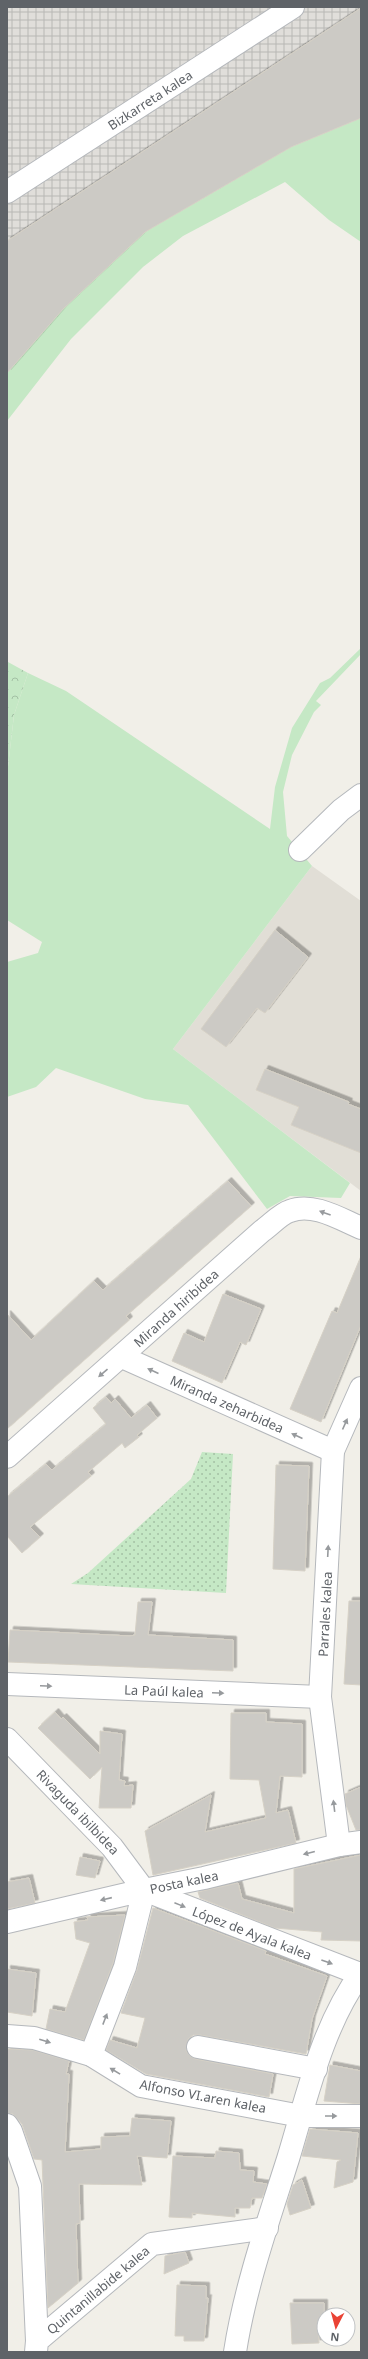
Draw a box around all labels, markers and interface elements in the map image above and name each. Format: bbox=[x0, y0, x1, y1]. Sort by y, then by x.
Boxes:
street label: Bizkarreta kalea bbox=[104, 66, 196, 134]
one-way arrow bbox=[318, 1210, 330, 1216]
street label: Miranda hiribidea bbox=[130, 1265, 222, 1351]
one-way arrow bbox=[146, 1368, 158, 1374]
one-way arrow bbox=[98, 1369, 108, 1378]
street label: Miranda zeharbidea bbox=[167, 1371, 287, 1437]
one-way arrow bbox=[342, 1419, 348, 1430]
one-way arrow bbox=[291, 1432, 303, 1438]
one-way arrow bbox=[324, 1545, 331, 1558]
street label: Parrales kalea bbox=[314, 1571, 336, 1657]
street label: La Paúl kalea bbox=[124, 1681, 204, 1701]
one-way arrow bbox=[40, 1683, 53, 1689]
one-way arrow bbox=[212, 1689, 224, 1696]
street label: Rivaguda ibilbidea bbox=[33, 1765, 123, 1859]
one-way arrow bbox=[331, 1800, 337, 1812]
one-way arrow bbox=[303, 1850, 315, 1856]
street label: Posta kalea bbox=[148, 1866, 220, 1898]
one-way arrow bbox=[99, 1897, 112, 1903]
one-way arrow bbox=[174, 1902, 185, 1908]
street label: López de Ayala kalea bbox=[190, 1902, 314, 1964]
one-way arrow bbox=[322, 1960, 334, 1966]
one-way arrow bbox=[102, 2012, 108, 2024]
one-way arrow bbox=[40, 2038, 52, 2044]
one-way arrow bbox=[109, 2067, 121, 2074]
street label: Alfonso VI.aren kalea bbox=[138, 2075, 268, 2117]
one-way arrow bbox=[325, 2113, 338, 2119]
street label: Quintanillabide kalea bbox=[43, 2242, 153, 2338]
north arrow bbox=[316, 2307, 356, 2347]
text: N bbox=[330, 2330, 340, 2345]

